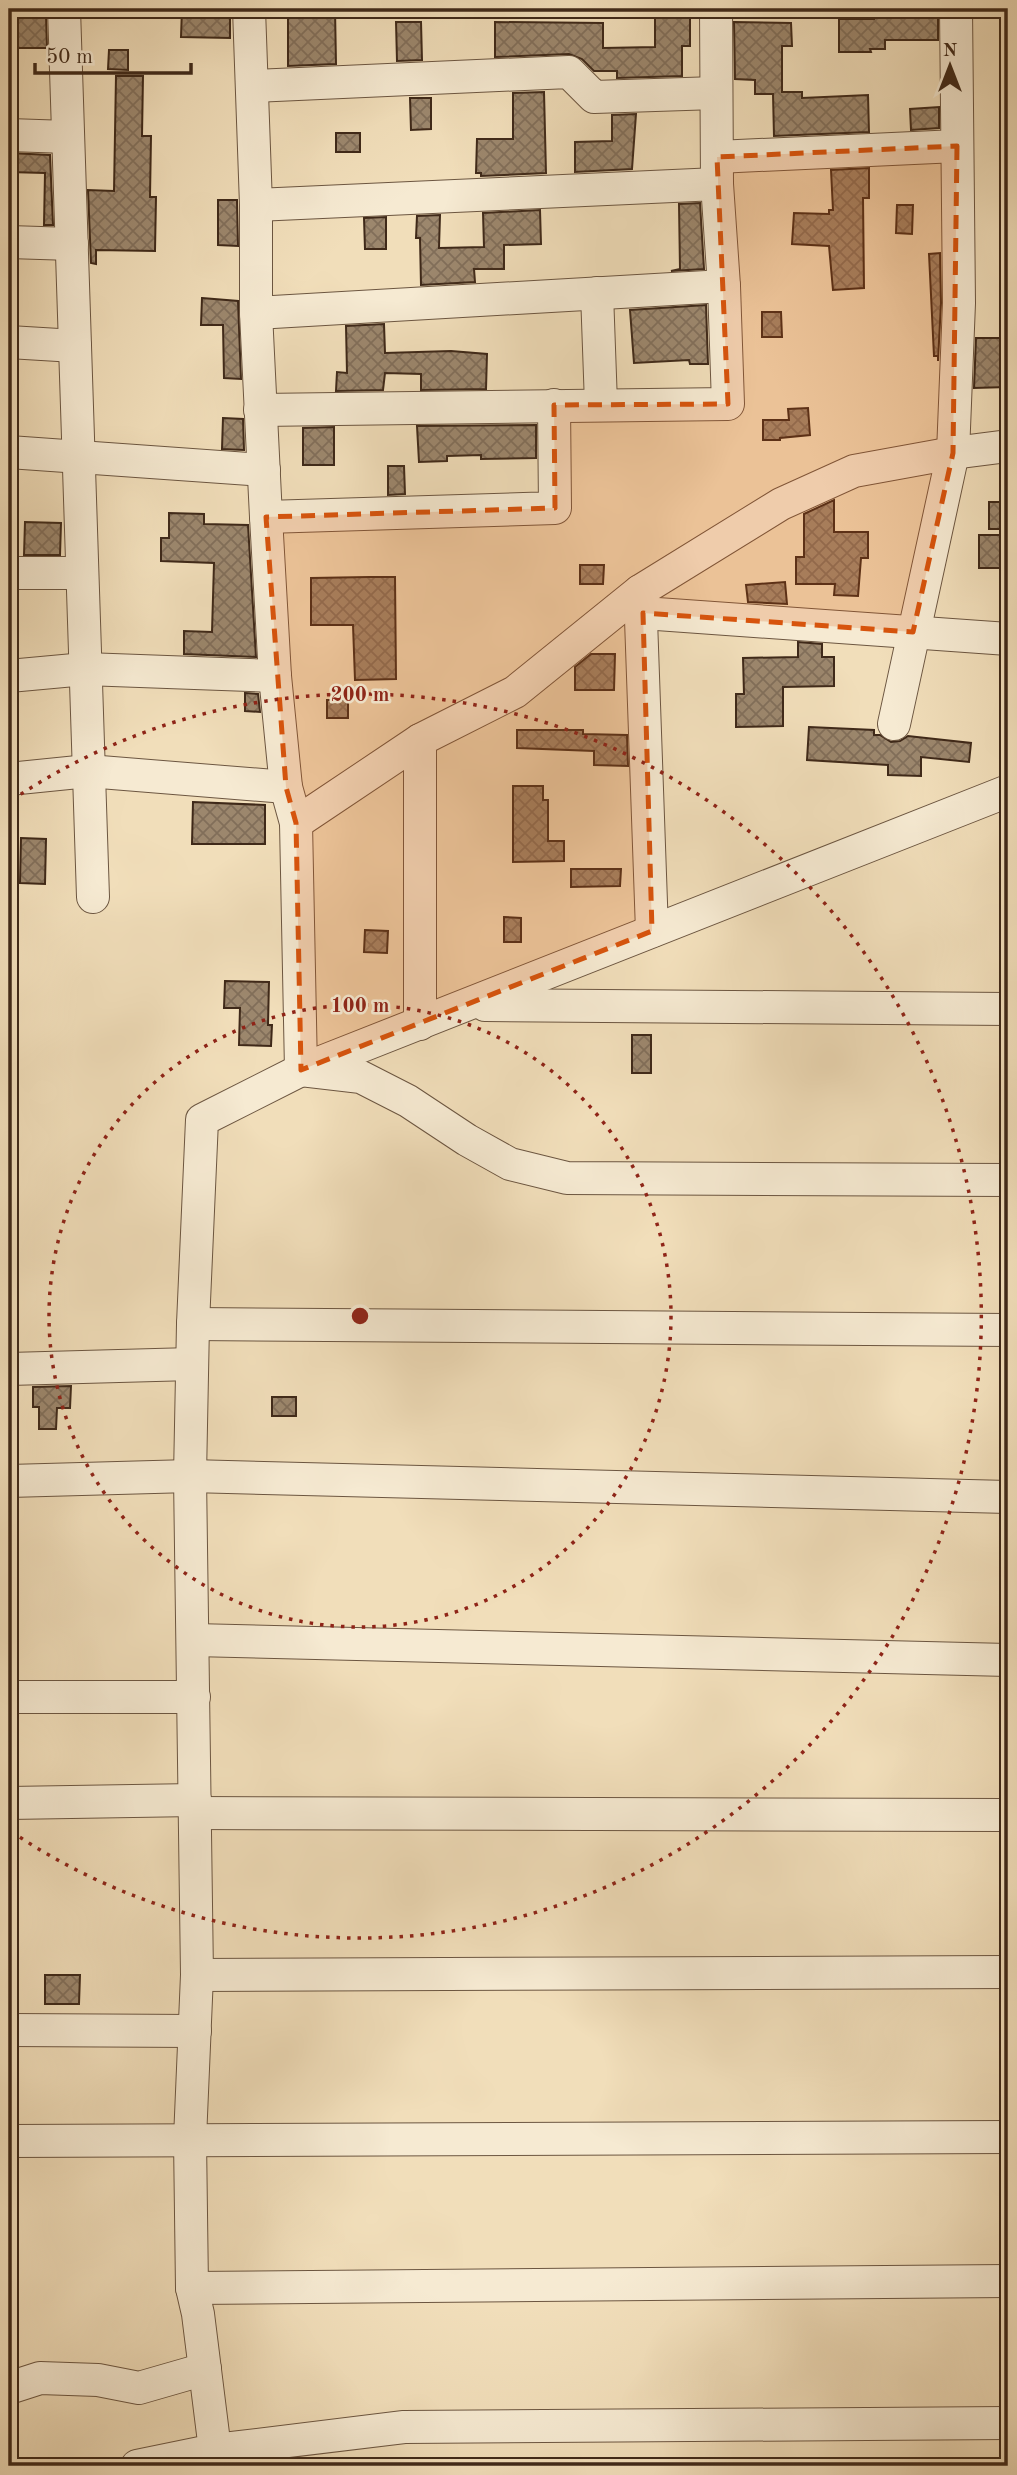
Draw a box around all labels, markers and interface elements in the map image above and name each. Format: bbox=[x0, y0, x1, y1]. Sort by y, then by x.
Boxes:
scale bar bbox=[35, 32, 191, 76]
north arrow bbox=[916, 32, 986, 102]
text: N bbox=[943, 42, 958, 61]
text: 50 m bbox=[46, 47, 93, 68]
text: 200 m bbox=[330, 685, 390, 706]
text: 100 m bbox=[330, 996, 390, 1017]
centre of rings bbox=[348, 1304, 372, 1328]

